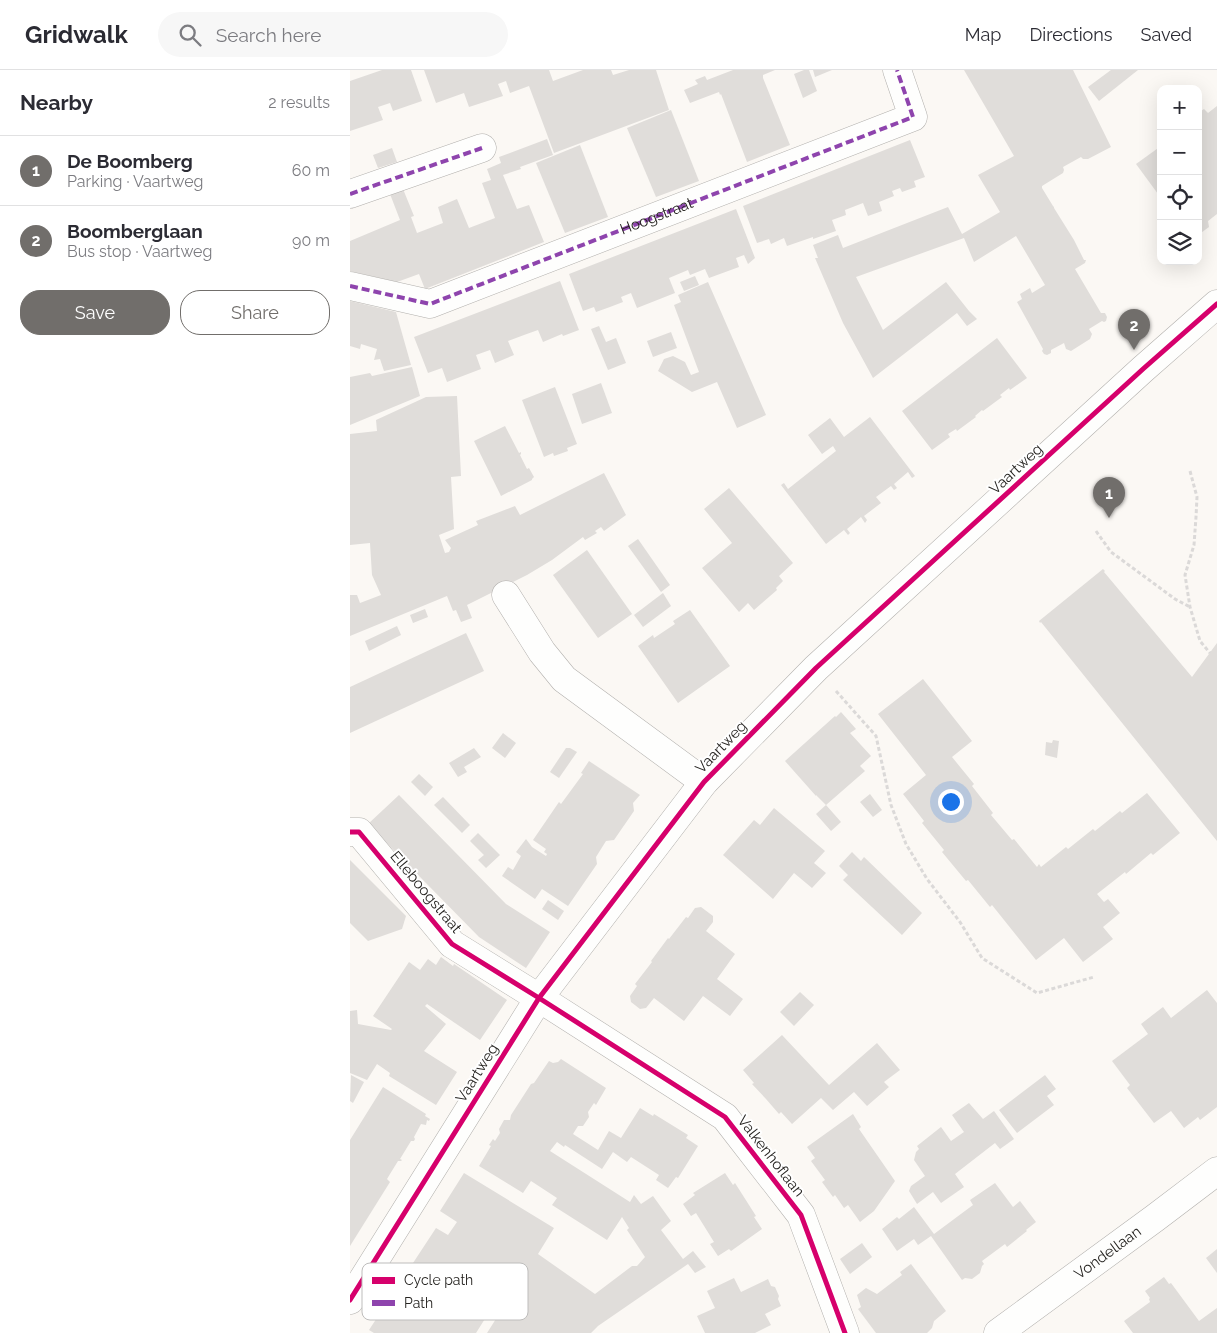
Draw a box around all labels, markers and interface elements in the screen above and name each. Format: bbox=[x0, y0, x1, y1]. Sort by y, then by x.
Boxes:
search box bbox=[158, 12, 508, 57]
text: Gridwalk bbox=[25, 20, 128, 49]
icon: search bbox=[176, 21, 204, 49]
text: Search here bbox=[216, 24, 321, 46]
text: Map bbox=[965, 24, 1001, 45]
text: Directions bbox=[1029, 24, 1113, 45]
text: Saved bbox=[1141, 24, 1192, 45]
map controls bbox=[1157, 85, 1202, 265]
button: + bbox=[1157, 85, 1202, 130]
text: Nearby bbox=[20, 90, 93, 115]
text: 2 results bbox=[268, 93, 330, 112]
button: − bbox=[1157, 130, 1202, 175]
text: De Boomberg bbox=[67, 150, 193, 172]
text: 1 bbox=[32, 161, 40, 180]
text: 60 m bbox=[292, 161, 330, 180]
text: Parking · Vaartweg bbox=[67, 172, 203, 191]
button: locate bbox=[1157, 175, 1202, 220]
street label: Hoogstraat bbox=[617, 194, 696, 239]
text: Boomberglaan bbox=[67, 220, 203, 242]
button: layers bbox=[1157, 220, 1202, 265]
text: 2 bbox=[31, 231, 41, 250]
text: 90 m bbox=[292, 231, 330, 250]
text: Bus stop · Vaartweg bbox=[67, 242, 212, 261]
button: Save bbox=[20, 290, 170, 335]
button: Share bbox=[180, 290, 330, 335]
pin: 2 bbox=[1118, 309, 1150, 350]
street label: Vaartweg bbox=[986, 440, 1046, 498]
pin: 1 bbox=[1093, 477, 1125, 518]
street label: Vaartweg bbox=[692, 717, 750, 777]
your location bbox=[938, 789, 964, 815]
street label: Elleboogstraat bbox=[387, 847, 465, 937]
street label: Vaartweg bbox=[452, 1040, 502, 1106]
street label: Valkenhoflaan bbox=[734, 1112, 808, 1200]
street label: Vondellaan bbox=[1071, 1222, 1145, 1283]
legend bbox=[362, 1263, 528, 1320]
text: Cycle path bbox=[404, 1272, 473, 1288]
text: Path bbox=[404, 1295, 433, 1311]

